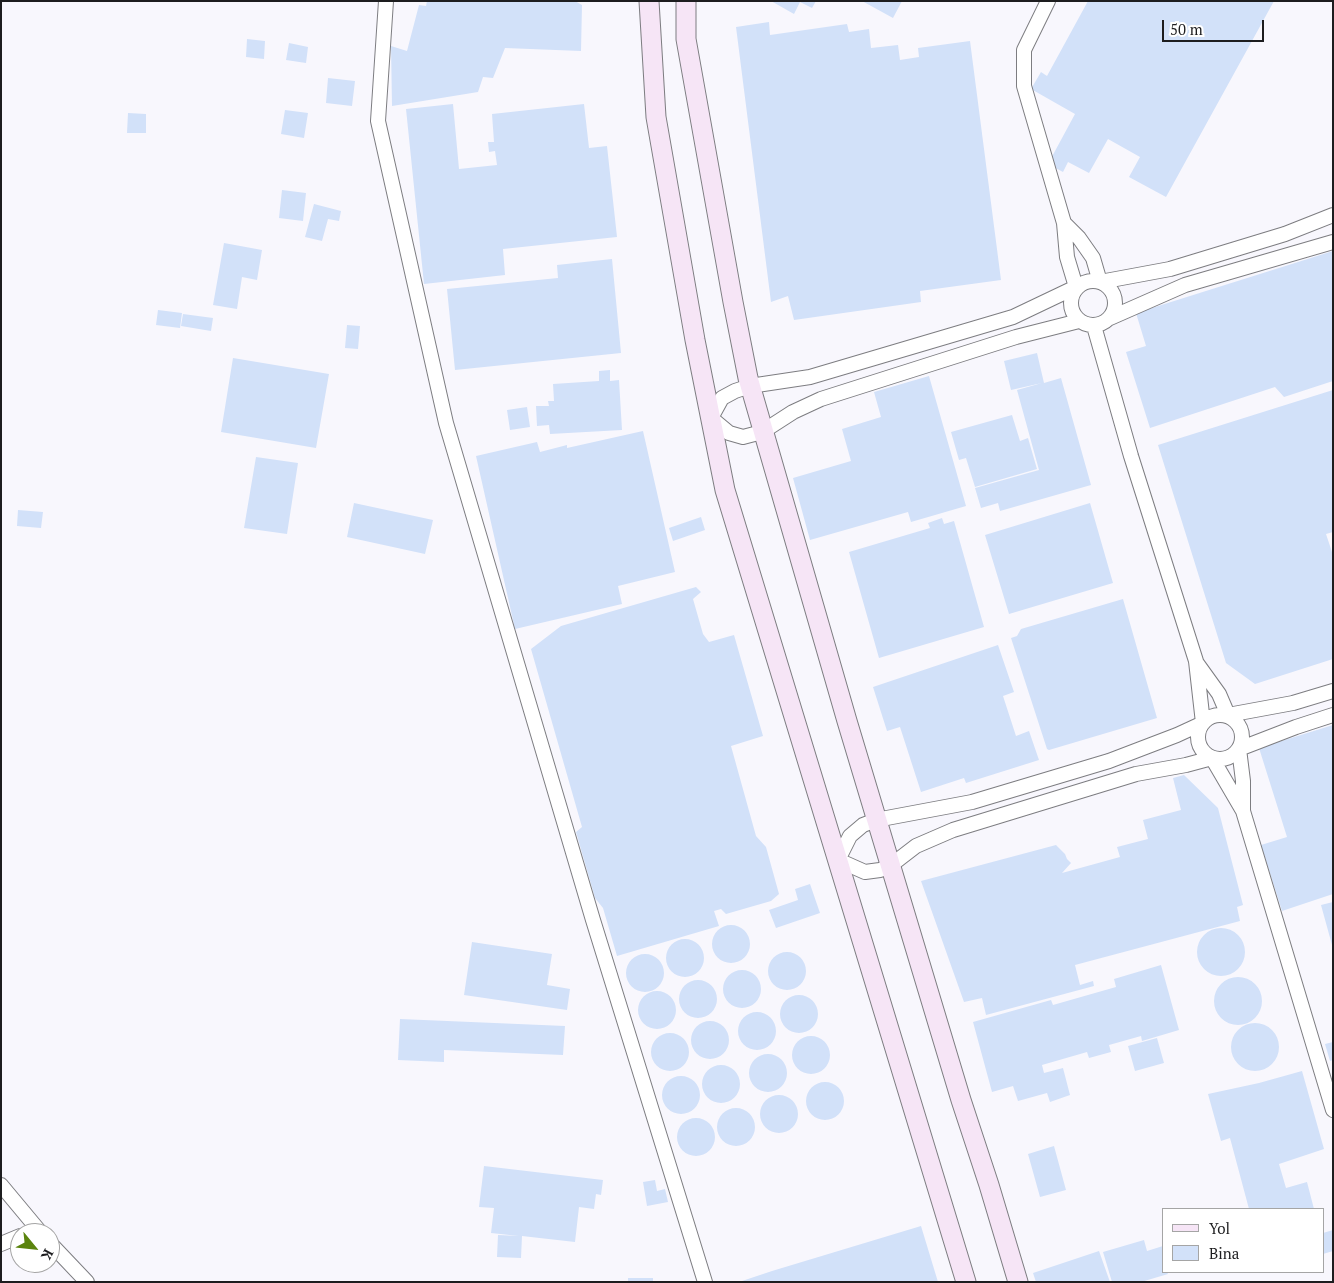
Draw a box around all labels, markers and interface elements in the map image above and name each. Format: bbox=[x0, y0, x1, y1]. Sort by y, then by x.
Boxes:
scale bar bbox=[1164, 10, 1266, 42]
text: 50 m bbox=[1170, 19, 1203, 39]
legend bbox=[1162, 1208, 1324, 1273]
text: Yol bbox=[1209, 1218, 1230, 1238]
north arrow bbox=[10, 1223, 60, 1273]
text: Bina bbox=[1209, 1243, 1239, 1263]
text: K bbox=[37, 1246, 59, 1264]

